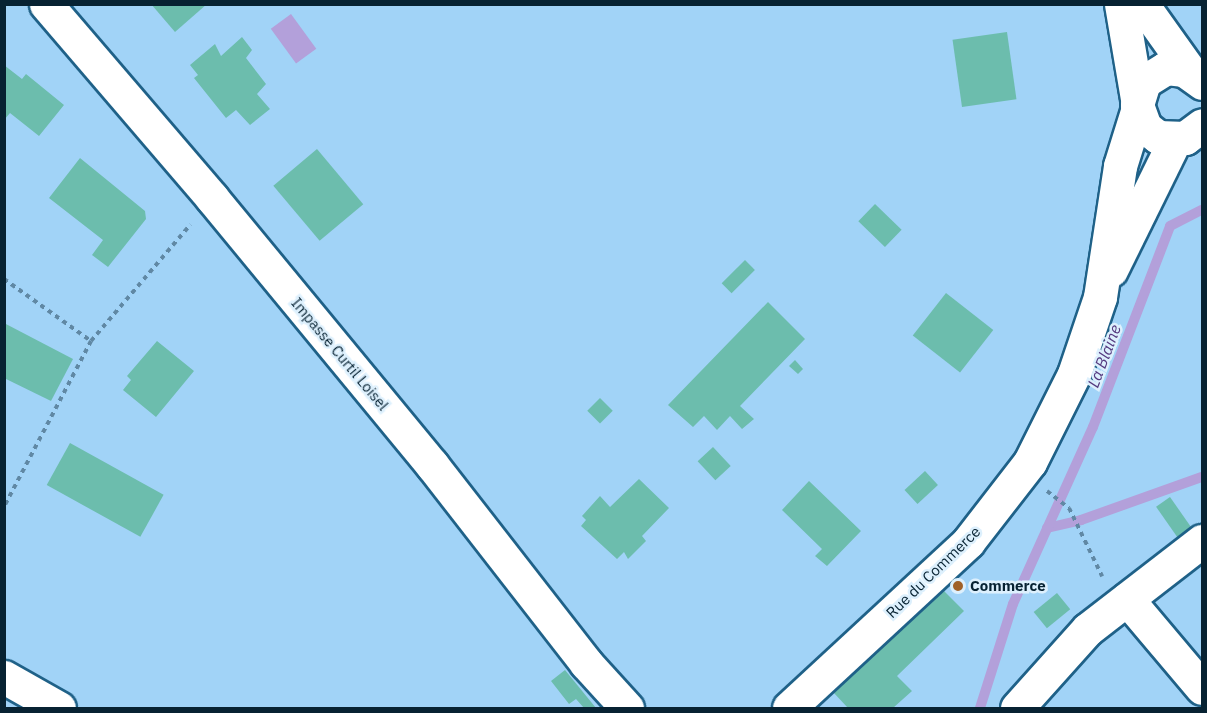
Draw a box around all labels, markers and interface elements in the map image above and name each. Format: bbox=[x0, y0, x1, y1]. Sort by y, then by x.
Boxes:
street label: Impasse Curtil Loisel bbox=[288, 294, 392, 414]
water label: La Blaine bbox=[1083, 322, 1125, 390]
street label: Rue du Commerce bbox=[882, 522, 984, 622]
place label: Commerce bbox=[970, 577, 1046, 595]
marker: Commerce bbox=[951, 579, 965, 593]

